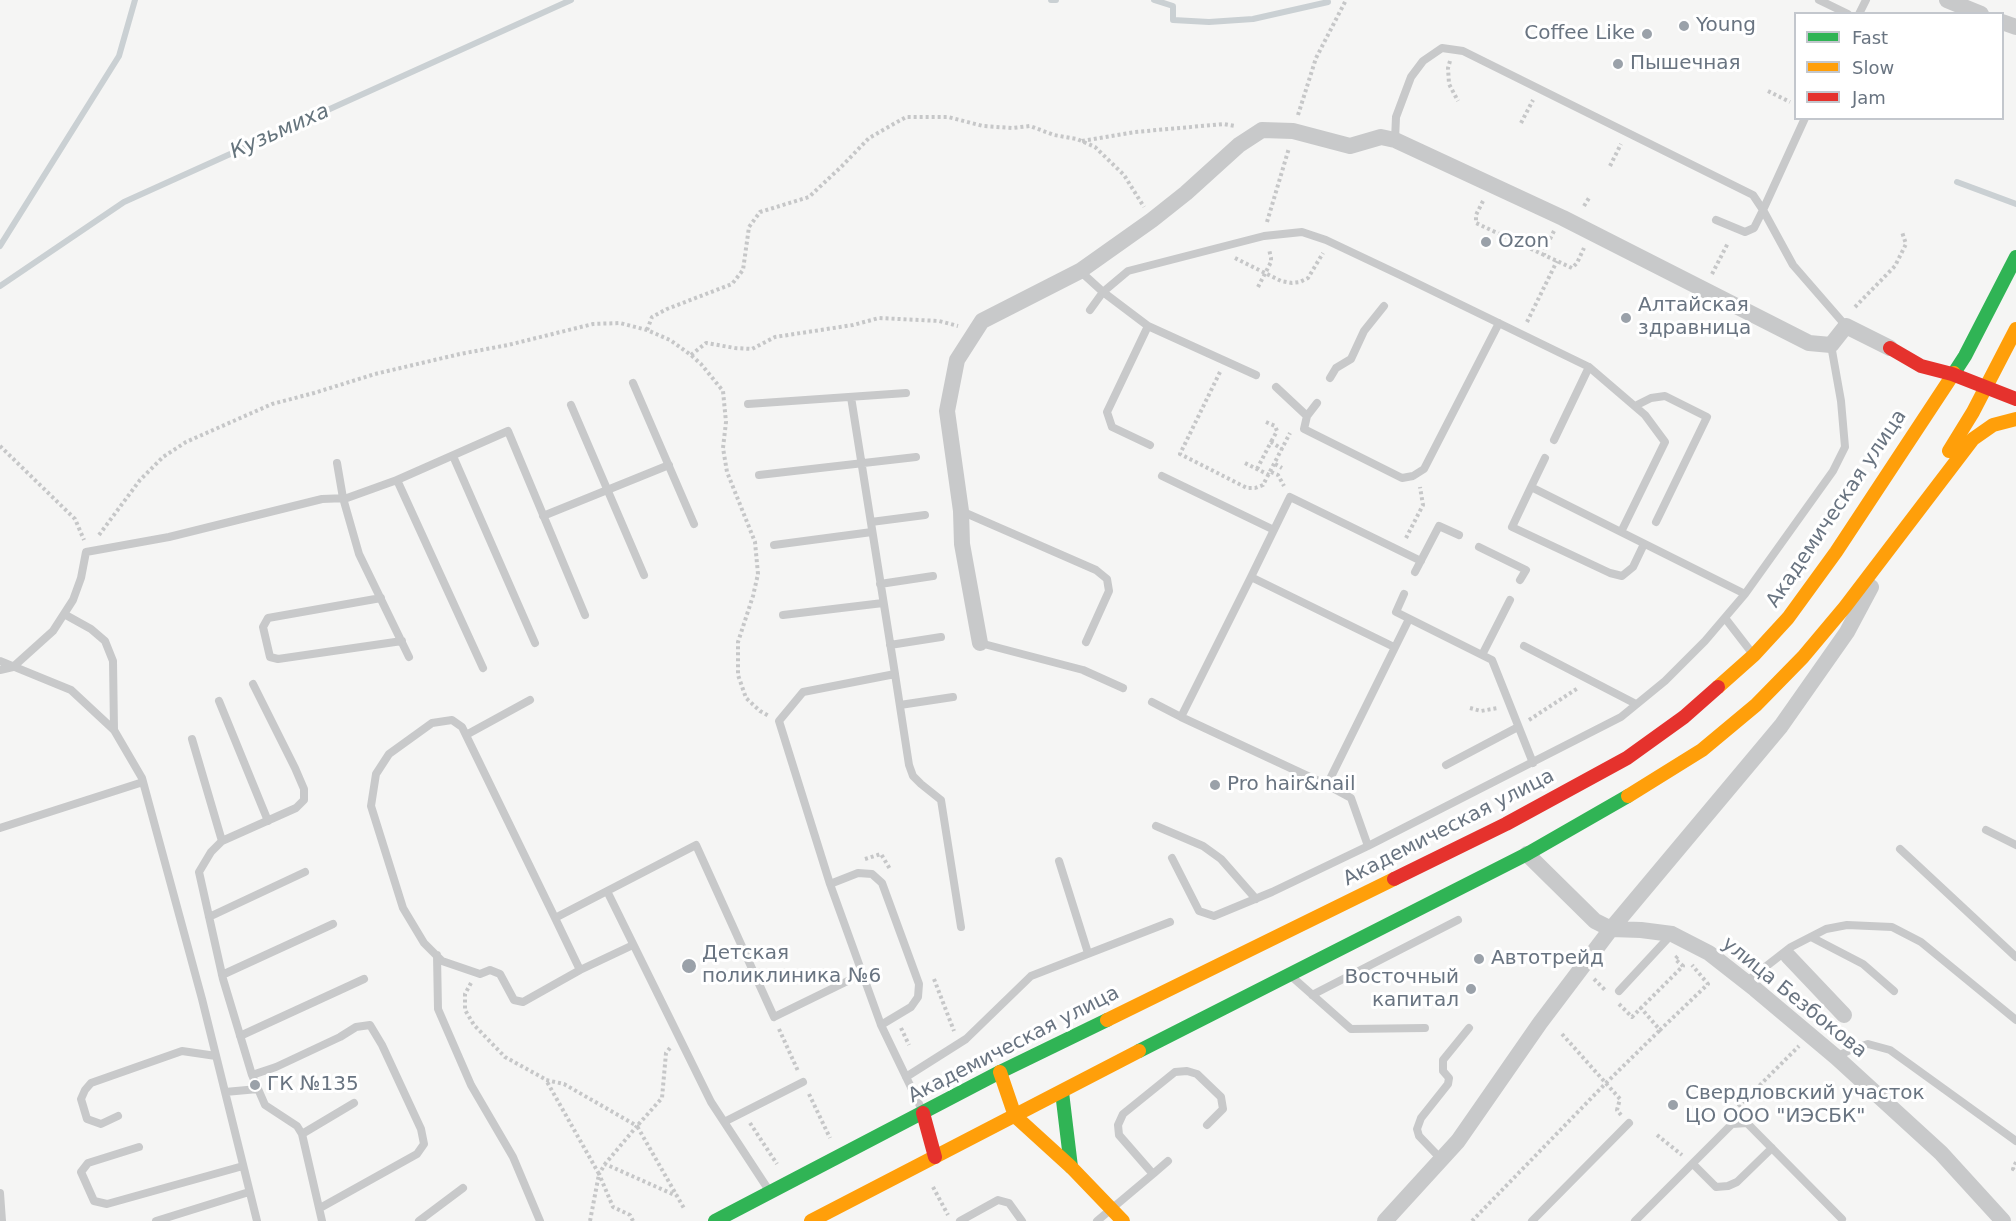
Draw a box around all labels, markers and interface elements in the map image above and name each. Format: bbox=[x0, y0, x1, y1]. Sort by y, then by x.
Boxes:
legend bbox=[1794, 12, 2004, 120]
place label: Young bbox=[1696, 14, 1756, 38]
marker: Young bbox=[1677, 19, 1691, 33]
place label: Coffee Like bbox=[1524, 22, 1635, 46]
marker: Coffee Like bbox=[1640, 27, 1654, 41]
text: Fast bbox=[1852, 27, 1888, 48]
place label: Пышечная bbox=[1630, 52, 1741, 76]
marker: Пышечная bbox=[1611, 57, 1625, 71]
text: Slow bbox=[1852, 57, 1894, 78]
text: Jam bbox=[1852, 87, 1886, 108]
water label: Кузьмиха bbox=[227, 99, 333, 165]
place label: Ozon bbox=[1498, 230, 1549, 254]
marker: Ozon bbox=[1479, 235, 1493, 249]
place label: Алтайская здравница bbox=[1638, 294, 1751, 341]
marker: Алтайская здравница bbox=[1619, 311, 1633, 325]
street label: Академическая улица bbox=[1762, 405, 1912, 613]
street label: Академическая улица bbox=[1339, 764, 1559, 892]
place label: Pro hair&nail bbox=[1227, 773, 1355, 797]
marker: Pro hair&nail bbox=[1208, 778, 1222, 792]
street label: улица Безбокова bbox=[1717, 932, 1871, 1064]
place label: Детская поликлиника №6 bbox=[702, 942, 881, 989]
place label: Автотрейд bbox=[1491, 947, 1604, 971]
marker: Автотрейд bbox=[1472, 952, 1486, 966]
marker: Детская поликлиника №6 bbox=[680, 957, 698, 975]
place label: Восточный капитал bbox=[1344, 966, 1459, 1013]
street label: Академическая улица bbox=[904, 981, 1124, 1109]
marker: Восточный капитал bbox=[1464, 982, 1478, 996]
place label: ГК №135 bbox=[267, 1073, 359, 1097]
marker: ГК №135 bbox=[248, 1078, 262, 1092]
place label: Свердловский участок ЦО ООО "ИЭСБК" bbox=[1685, 1082, 1925, 1129]
marker: Свердловский участок ЦО ООО "ИЭСБК" bbox=[1666, 1098, 1680, 1112]

